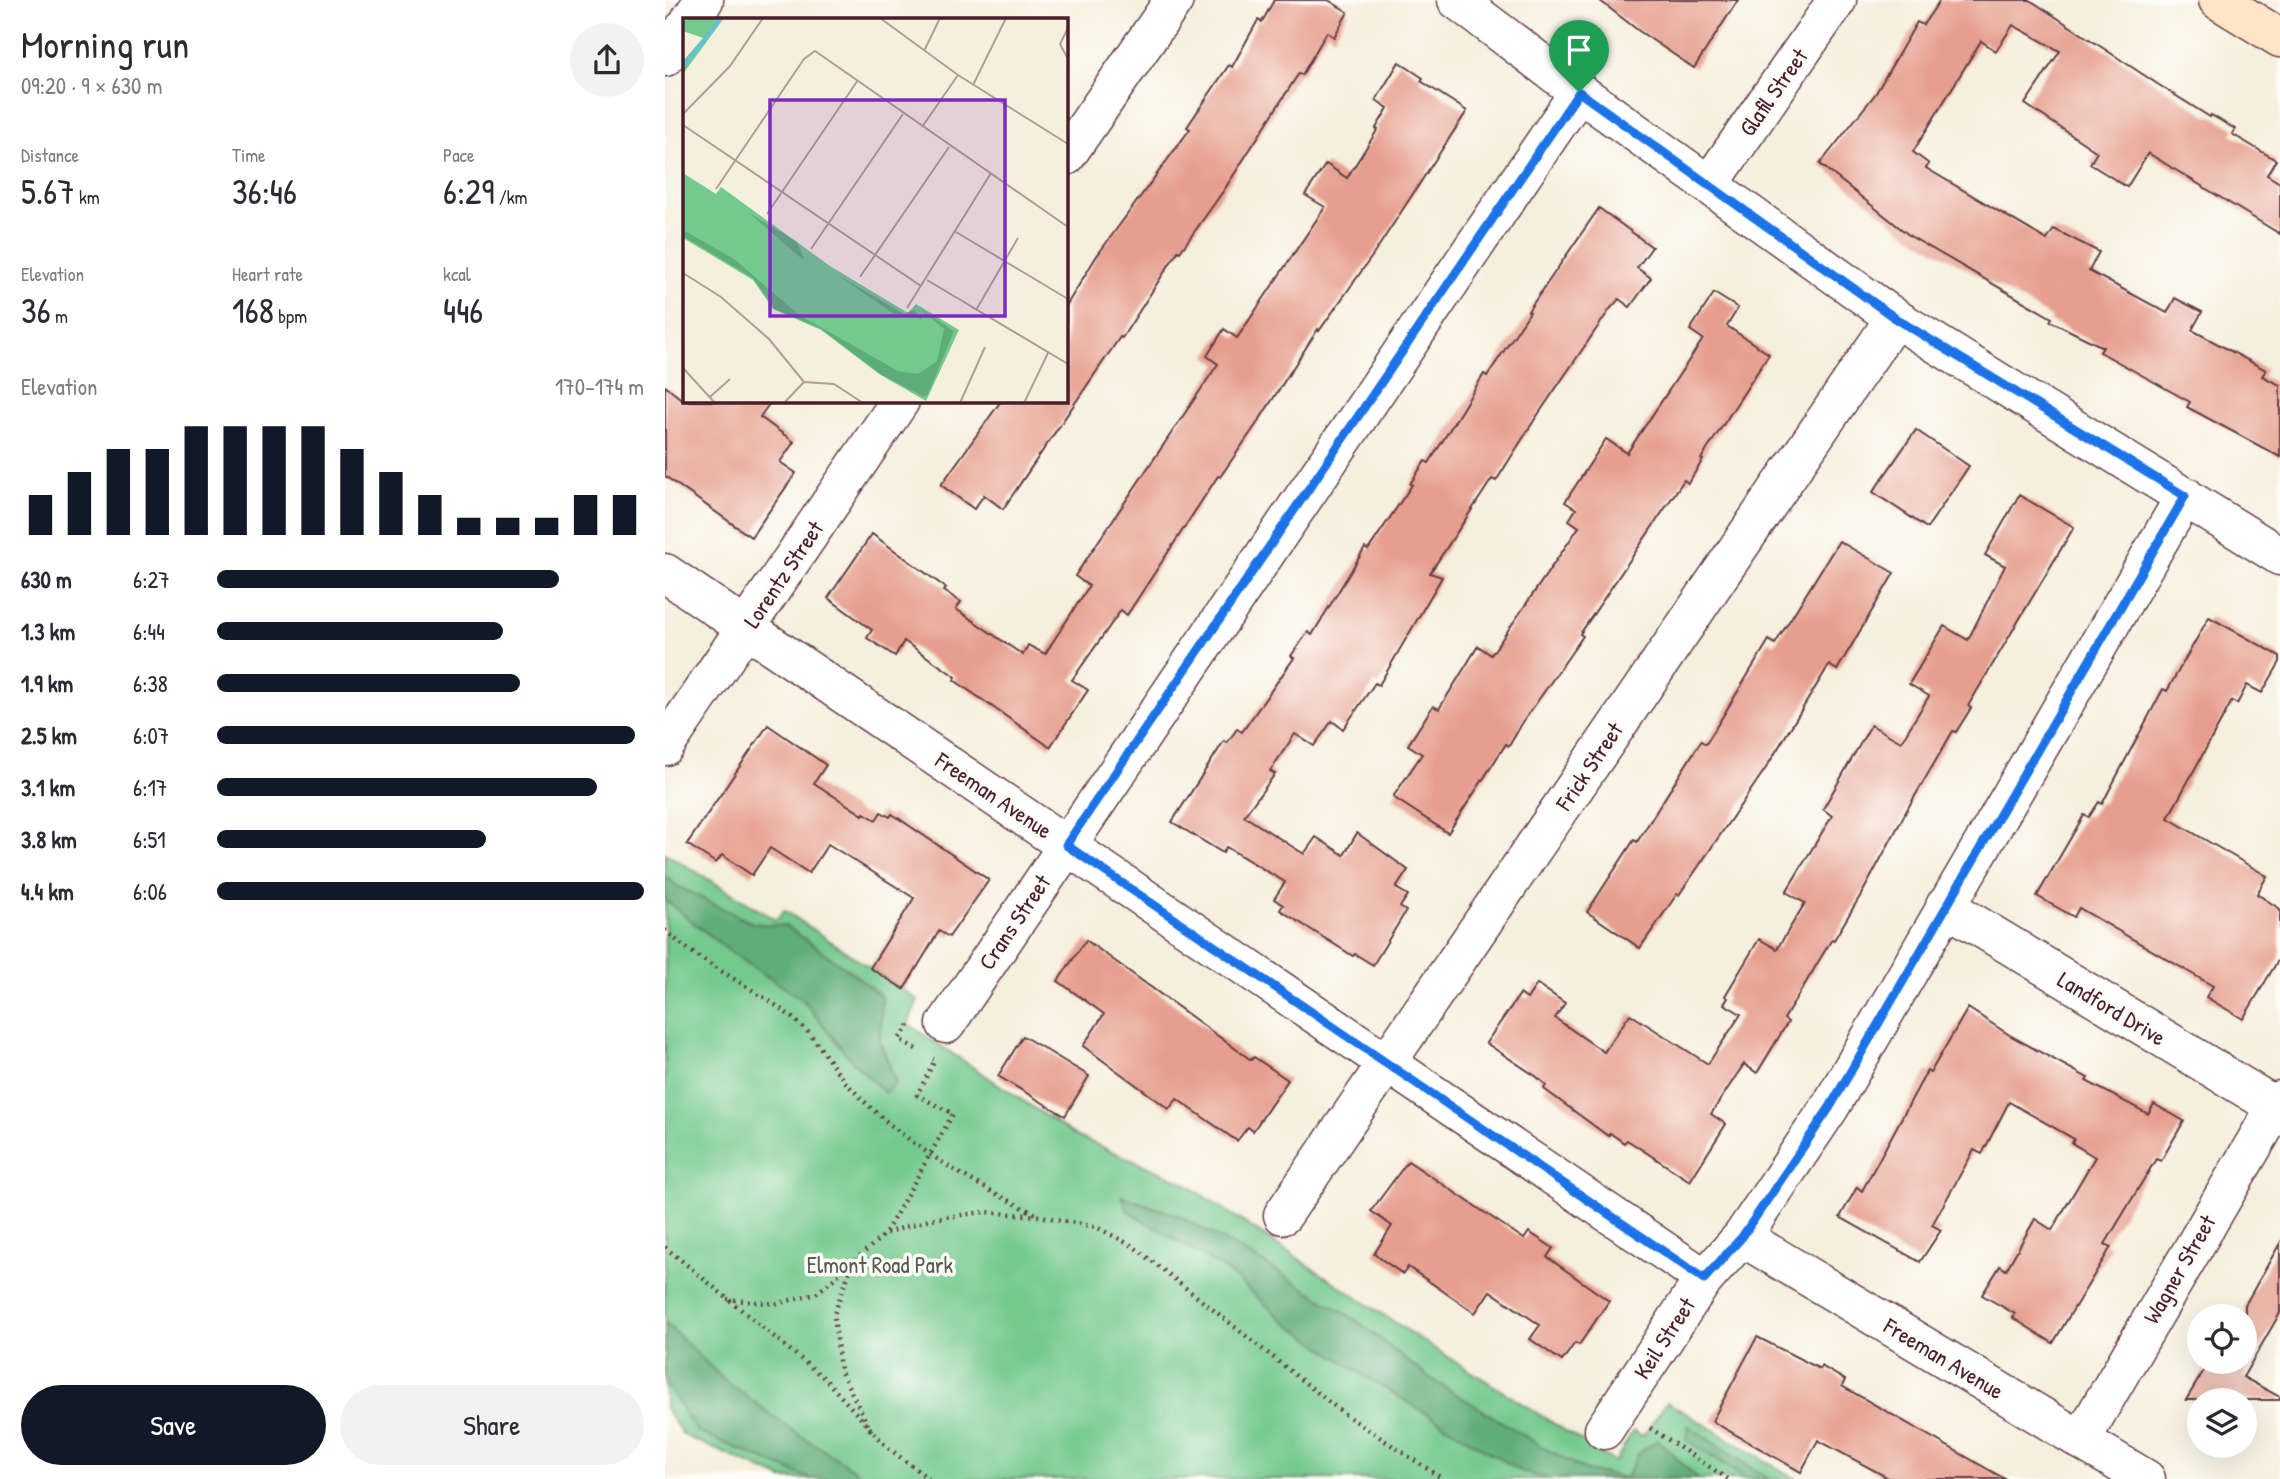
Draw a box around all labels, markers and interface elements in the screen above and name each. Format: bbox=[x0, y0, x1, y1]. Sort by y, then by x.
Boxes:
text: Morning run bbox=[21, 18, 189, 70]
inset map bbox=[683, 18, 1067, 402]
pin bbox=[1549, 20, 1609, 92]
button: share bbox=[570, 23, 644, 97]
icon: arrive bbox=[1560, 31, 1598, 69]
street label: Glafil Street bbox=[1732, 41, 1815, 142]
text: 09:20 · 9 × 630 m bbox=[21, 70, 162, 101]
text: Distance bbox=[21, 142, 79, 168]
text: Time bbox=[232, 142, 266, 168]
text: Pace bbox=[443, 142, 475, 168]
text: 5.67 bbox=[21, 168, 75, 215]
text: 36:46 bbox=[232, 168, 297, 215]
text: 6:29 bbox=[443, 168, 494, 215]
text: km bbox=[75, 184, 100, 210]
text: /km bbox=[494, 184, 528, 210]
text: Elevation bbox=[21, 261, 84, 287]
text: Heart rate bbox=[232, 261, 303, 287]
text: kcal bbox=[443, 261, 471, 287]
text: 36 bbox=[21, 287, 51, 334]
text: 168 bbox=[232, 287, 274, 334]
text: 446 bbox=[443, 287, 483, 334]
text: m bbox=[51, 303, 68, 329]
text: bpm bbox=[274, 303, 307, 329]
text: Elevation bbox=[21, 371, 97, 402]
text: 170–174 m bbox=[555, 371, 644, 402]
street label: Lorentz Street bbox=[736, 514, 831, 634]
text: 630 m bbox=[21, 564, 72, 595]
text: 6:27 bbox=[133, 564, 170, 595]
text: 1.3 km bbox=[21, 616, 75, 647]
text: 6:44 bbox=[133, 616, 165, 647]
text: 1.9 km bbox=[21, 668, 73, 699]
text: 6:38 bbox=[133, 668, 168, 699]
street label: Frick Street bbox=[1548, 715, 1630, 817]
text: 2.5 km bbox=[21, 720, 77, 751]
text: 6:07 bbox=[133, 720, 169, 751]
street label: Freeman Avenue bbox=[929, 744, 1058, 845]
text: 3.1 km bbox=[21, 772, 75, 803]
text: 6:17 bbox=[133, 772, 167, 803]
text: 3.8 km bbox=[21, 824, 77, 855]
text: 6:51 bbox=[133, 824, 166, 855]
street label: Crans Street bbox=[971, 867, 1058, 976]
text: 4.4 km bbox=[21, 876, 74, 907]
text: 6:06 bbox=[133, 876, 167, 907]
street label: Landford Drive bbox=[2052, 964, 2172, 1052]
street label: Wagner Street bbox=[2135, 1208, 2223, 1329]
park label: Elmont Road Park bbox=[807, 1249, 954, 1280]
street label: Keil Street bbox=[1626, 1290, 1702, 1385]
map controls bbox=[2187, 1304, 2257, 1458]
button: locate bbox=[2187, 1304, 2257, 1374]
street label: Freeman Avenue bbox=[1878, 1310, 2010, 1406]
button: Save bbox=[21, 1385, 326, 1465]
button: Share bbox=[340, 1385, 644, 1465]
button: layers bbox=[2187, 1388, 2257, 1458]

